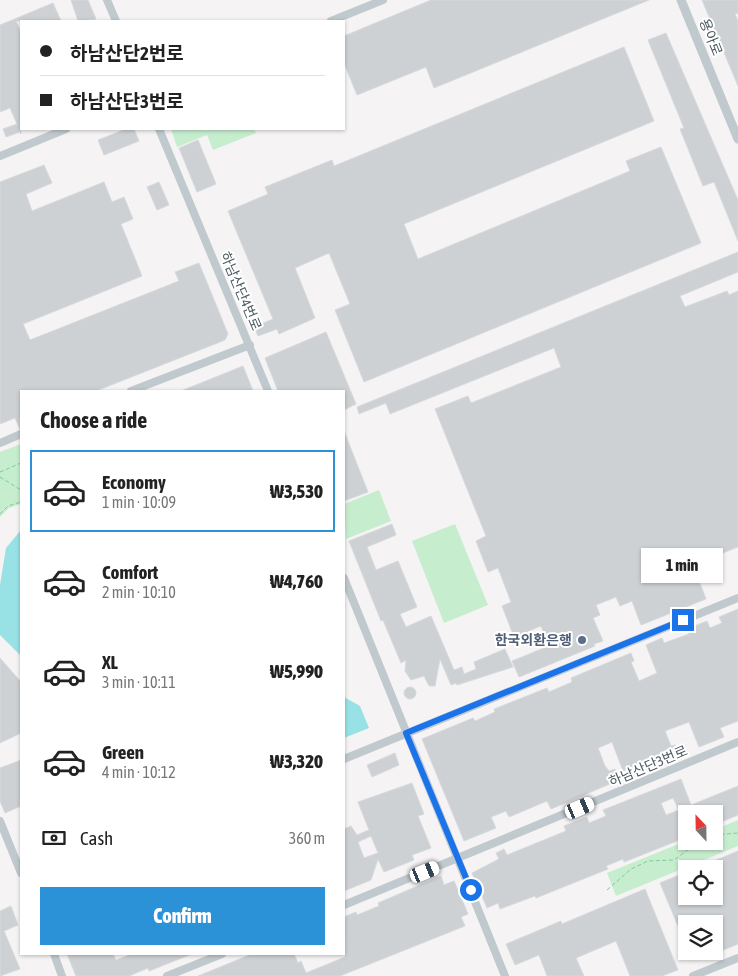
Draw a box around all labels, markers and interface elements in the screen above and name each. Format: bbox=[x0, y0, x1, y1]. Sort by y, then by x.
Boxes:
street label: 용아로 bbox=[696, 16, 726, 58]
text: 하남산단2번로 bbox=[70, 42, 184, 64]
text: 하남산단3번로 bbox=[70, 90, 184, 112]
street label: 하남산단4번로 bbox=[217, 249, 265, 333]
text: Choose a ride bbox=[40, 407, 147, 433]
icon: car bbox=[42, 469, 87, 514]
text: Economy bbox=[102, 471, 166, 493]
text: ₩3,530 bbox=[270, 480, 323, 502]
text: 1 min · 10:09 bbox=[102, 493, 176, 511]
callout: 1 min bbox=[642, 548, 724, 582]
text: 1 min bbox=[666, 556, 698, 574]
icon: car bbox=[42, 559, 87, 604]
text: Comfort bbox=[102, 561, 158, 583]
text: ₩4,760 bbox=[270, 570, 323, 592]
text: 2 min · 10:10 bbox=[102, 583, 176, 601]
route end bbox=[672, 609, 694, 631]
place label: 한국외환은행 bbox=[495, 632, 572, 648]
marker: 한국외환은행 bbox=[576, 634, 588, 646]
icon: car bbox=[42, 649, 87, 694]
text: XL bbox=[102, 651, 118, 673]
text: ₩5,990 bbox=[270, 660, 323, 682]
text: 3 min · 10:11 bbox=[102, 673, 176, 691]
icon: car bbox=[42, 739, 87, 784]
text: Green bbox=[102, 741, 144, 763]
street label: 하남산단3번로 bbox=[606, 742, 690, 790]
text: ₩3,320 bbox=[270, 750, 323, 772]
text: 4 min · 10:12 bbox=[102, 763, 176, 781]
car bbox=[563, 795, 596, 821]
north arrow bbox=[678, 805, 722, 850]
map controls bbox=[678, 805, 723, 960]
icon: cash bbox=[40, 824, 68, 852]
text: Cash bbox=[80, 827, 113, 849]
text: 360 m bbox=[289, 829, 325, 847]
car bbox=[408, 859, 441, 885]
button: locate bbox=[678, 860, 723, 905]
route start bbox=[460, 879, 482, 901]
button: Confirm bbox=[40, 887, 325, 945]
button: layers bbox=[678, 915, 723, 960]

